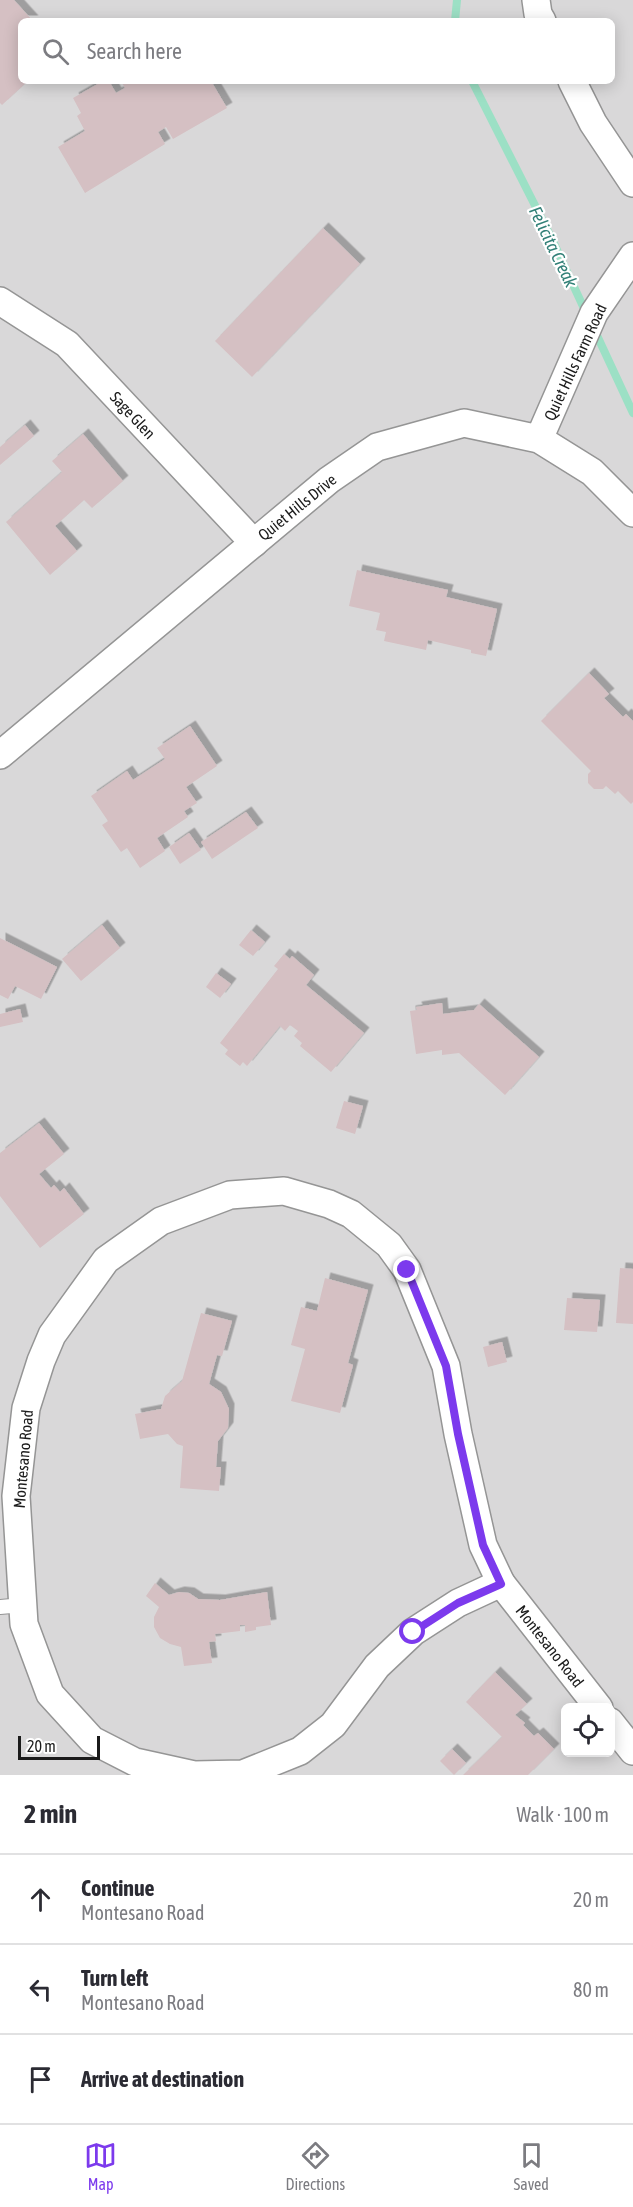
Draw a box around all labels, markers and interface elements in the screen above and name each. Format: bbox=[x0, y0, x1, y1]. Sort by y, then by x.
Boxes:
search box bbox=[18, 18, 615, 84]
icon: search bbox=[39, 35, 72, 68]
text: Search here bbox=[87, 38, 182, 64]
water label: Felicita Creak bbox=[525, 203, 583, 292]
street label: Quiet Hills Farm Road bbox=[540, 301, 610, 423]
street label: Sage Glen bbox=[106, 388, 159, 443]
street label: Quiet Hills Drive bbox=[254, 470, 340, 544]
route end bbox=[393, 1256, 419, 1282]
street label: Montesano Road bbox=[10, 1409, 36, 1509]
street label: Montesano Road bbox=[512, 1602, 588, 1690]
route start bbox=[399, 1618, 425, 1644]
map controls bbox=[561, 1703, 615, 1757]
button: locate bbox=[561, 1703, 615, 1757]
scale bar bbox=[18, 1733, 100, 1760]
text: 20 m bbox=[27, 1737, 56, 1755]
text: 2 min bbox=[24, 1799, 77, 1829]
text: Walk · 100 m bbox=[517, 1803, 609, 1826]
text: Continue bbox=[81, 1875, 155, 1901]
icon: ahead bbox=[24, 1883, 57, 1916]
text: 20 m bbox=[573, 1888, 609, 1911]
text: Montesano Road bbox=[81, 1901, 205, 1924]
text: Turn left bbox=[81, 1965, 148, 1991]
icon: left bbox=[24, 1973, 57, 2006]
text: 80 m bbox=[573, 1978, 609, 2001]
text: Montesano Road bbox=[81, 1991, 205, 2014]
icon: arrive bbox=[24, 2063, 57, 2096]
text: Arrive at destination bbox=[81, 2066, 244, 2092]
tab: Map bbox=[84, 2139, 117, 2193]
tab: Directions bbox=[285, 2139, 345, 2193]
tab: Saved bbox=[513, 2139, 549, 2193]

